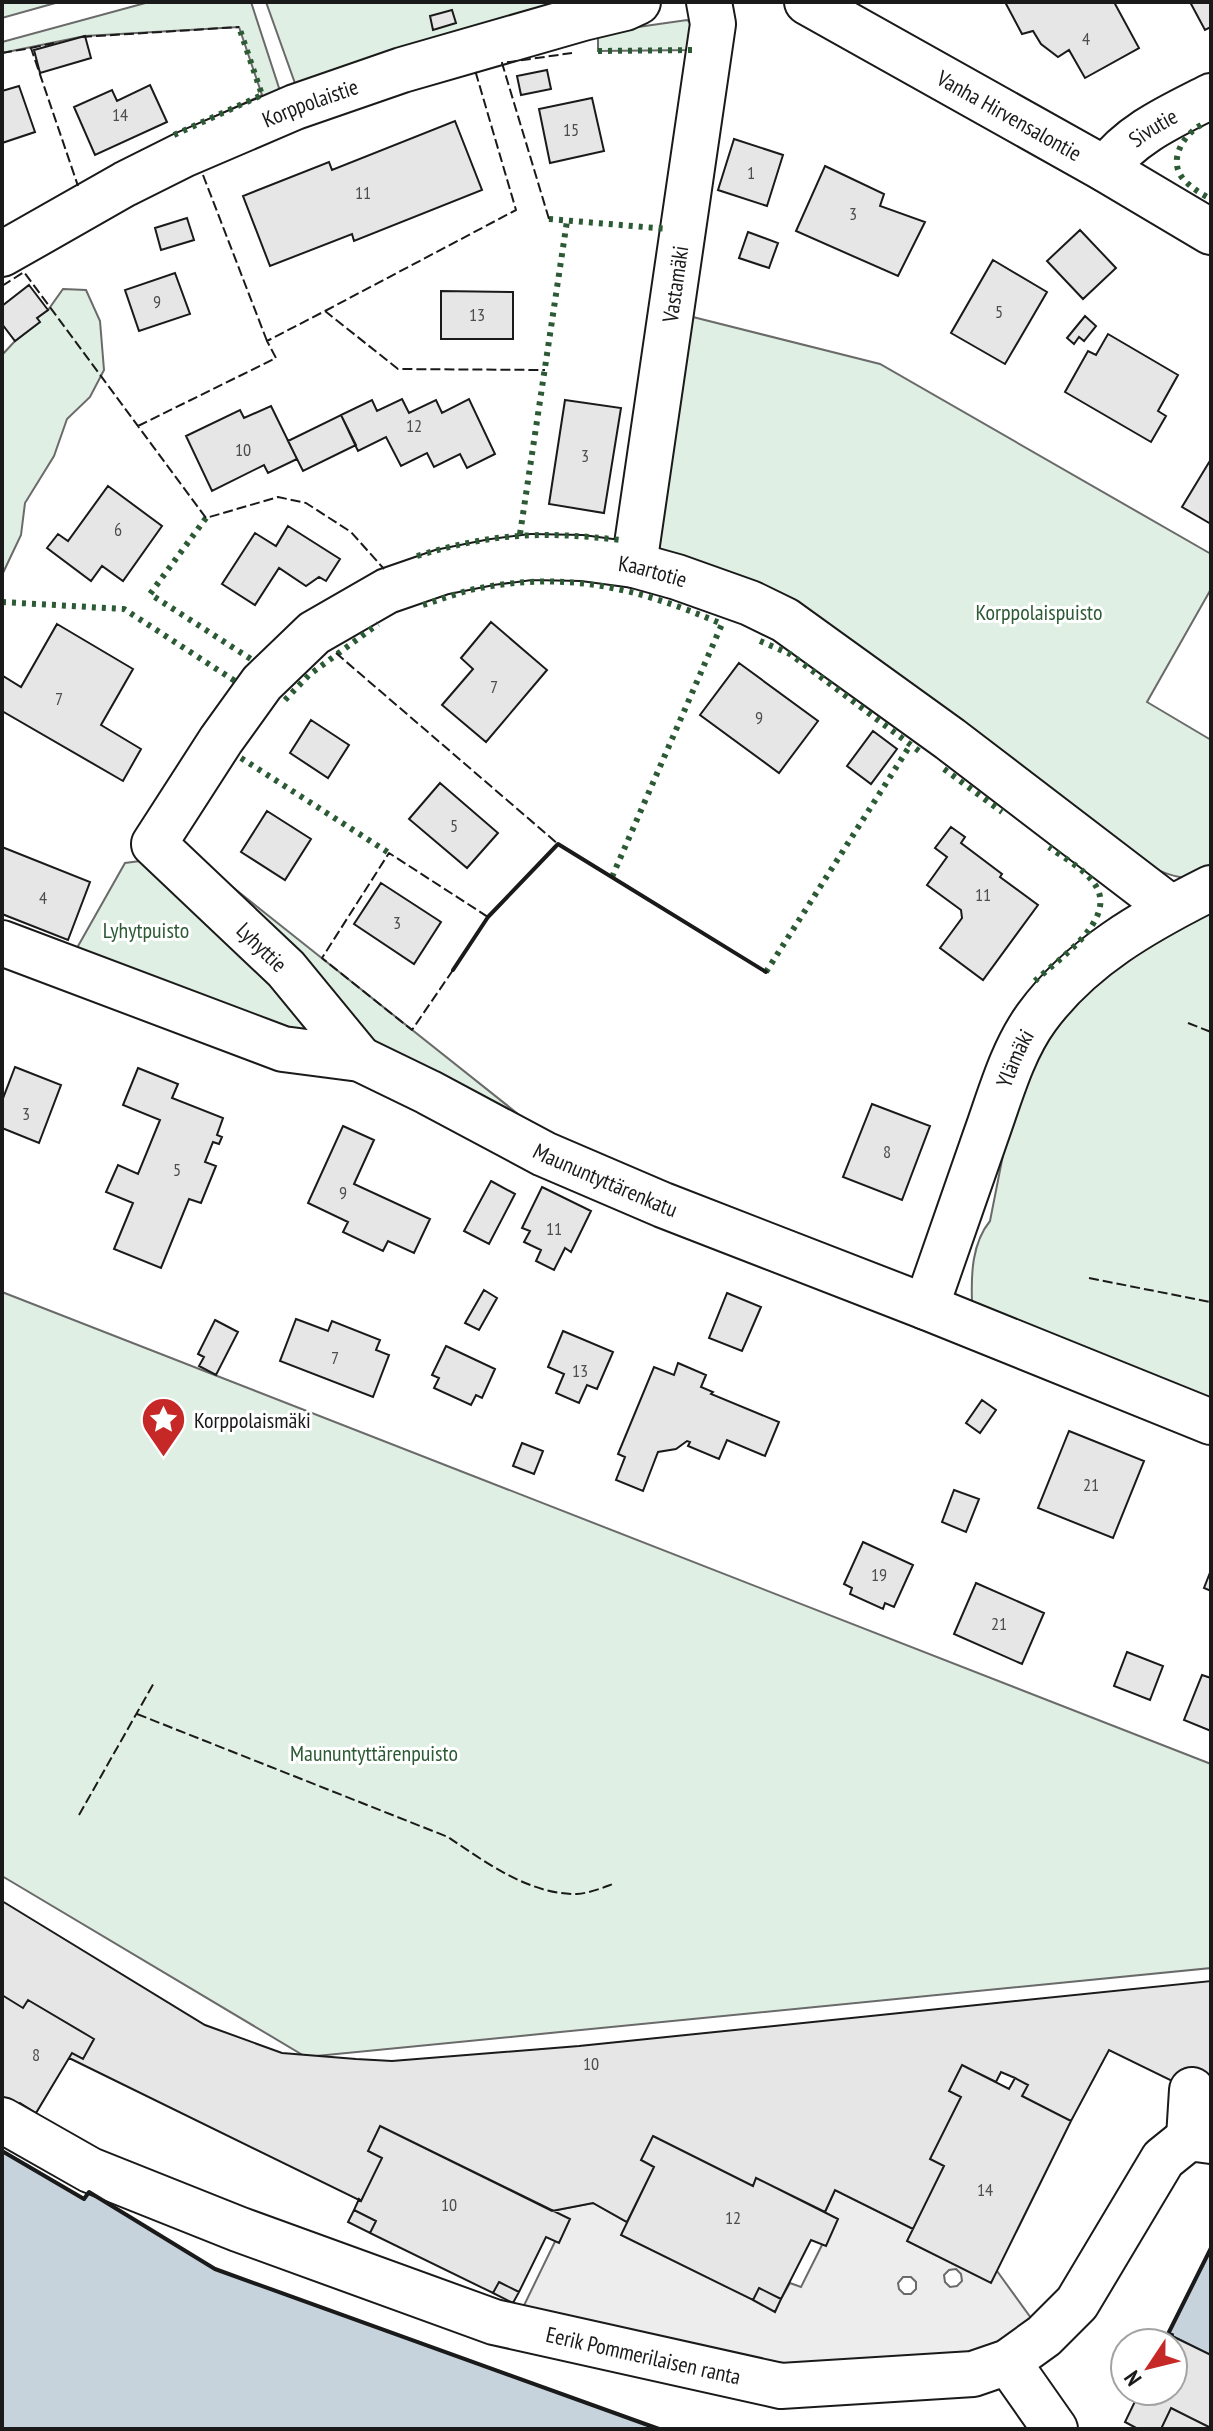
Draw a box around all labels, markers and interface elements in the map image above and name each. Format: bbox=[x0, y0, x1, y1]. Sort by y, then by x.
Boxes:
house number: 4 bbox=[1082, 27, 1090, 50]
street label: Vanha Hirvensalontie bbox=[931, 63, 1087, 167]
street label: Korppolaistie bbox=[258, 72, 362, 133]
street label: Sivutie bbox=[1123, 102, 1182, 153]
house number: 14 bbox=[112, 103, 128, 126]
house number: 15 bbox=[563, 118, 579, 141]
house number: 1 bbox=[747, 161, 755, 184]
house number: 11 bbox=[355, 181, 371, 204]
house number: 3 bbox=[849, 202, 857, 225]
street label: Vastamäki bbox=[655, 244, 694, 325]
house number: 9 bbox=[153, 290, 161, 313]
house number: 5 bbox=[995, 300, 1003, 323]
house number: 13 bbox=[469, 303, 485, 326]
house number: 12 bbox=[406, 414, 422, 437]
house number: 10 bbox=[235, 438, 251, 461]
house number: 3 bbox=[581, 444, 589, 467]
house number: 6 bbox=[114, 518, 122, 541]
street label: Kaartotie bbox=[617, 549, 691, 593]
park label: Korppolaispuisto bbox=[975, 598, 1103, 626]
house number: 7 bbox=[490, 675, 498, 698]
house number: 7 bbox=[55, 687, 63, 710]
house number: 9 bbox=[755, 706, 763, 729]
house number: 5 bbox=[450, 814, 458, 837]
house number: 11 bbox=[975, 883, 991, 906]
house number: 4 bbox=[39, 886, 47, 909]
house number: 3 bbox=[393, 911, 401, 934]
park label: Lyhytpuisto bbox=[103, 916, 189, 944]
street label: Lyhyttie bbox=[231, 916, 293, 978]
street label: Ylämäki bbox=[990, 1024, 1040, 1091]
house number: 3 bbox=[22, 1102, 30, 1125]
street label: Maununtyttärenkatu bbox=[528, 1137, 682, 1223]
house number: 8 bbox=[883, 1140, 891, 1163]
house number: 5 bbox=[173, 1158, 181, 1181]
house number: 9 bbox=[339, 1181, 347, 1204]
house number: 11 bbox=[546, 1217, 562, 1240]
house number: 7 bbox=[331, 1346, 339, 1369]
house number: 13 bbox=[572, 1359, 588, 1382]
place icon: Korppolaismäki bbox=[139, 1396, 187, 1459]
place label: Korppolaismäki bbox=[194, 1406, 311, 1434]
house number: 21 bbox=[1083, 1473, 1099, 1496]
house number: 19 bbox=[871, 1563, 887, 1586]
house number: 21 bbox=[991, 1612, 1007, 1635]
park label: Maununtyttärenpuisto bbox=[290, 1739, 458, 1767]
house number: 8 bbox=[32, 2043, 40, 2066]
house number: 10 bbox=[583, 2052, 599, 2075]
house number: 14 bbox=[977, 2178, 993, 2201]
house number: 10 bbox=[441, 2193, 457, 2216]
house number: 12 bbox=[725, 2206, 741, 2229]
street label: Eerik Pommerilaisen ranta bbox=[544, 2320, 743, 2391]
north arrow bbox=[1109, 2327, 1189, 2407]
text: N bbox=[1118, 2366, 1147, 2391]

